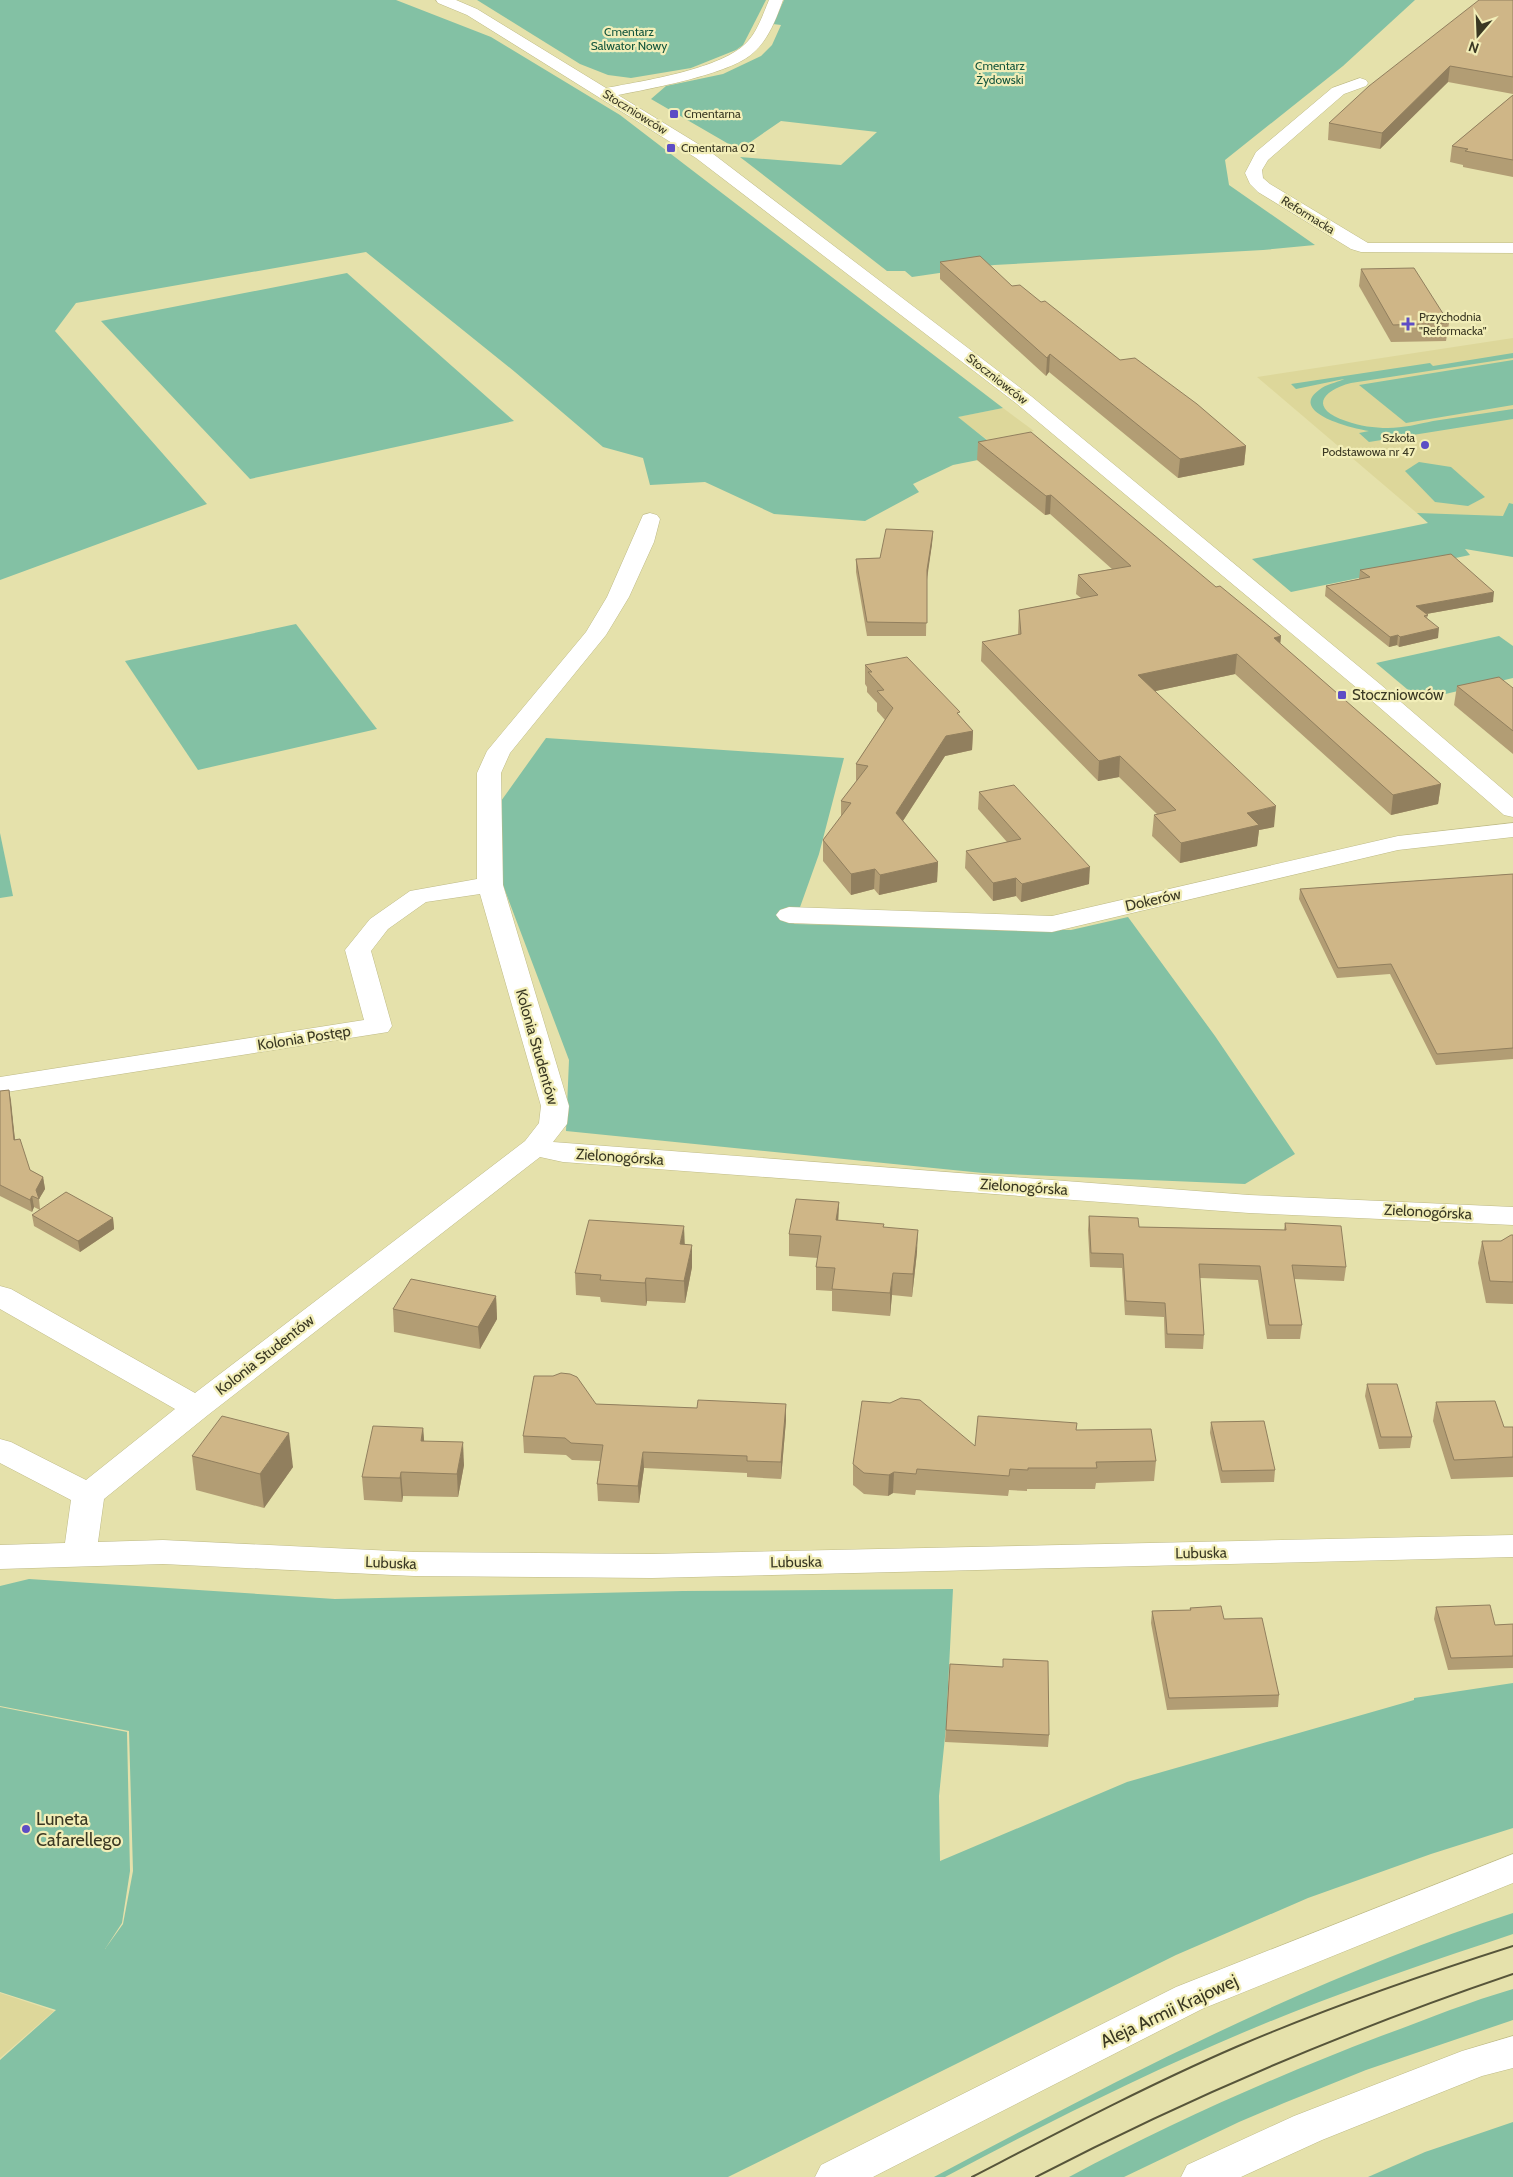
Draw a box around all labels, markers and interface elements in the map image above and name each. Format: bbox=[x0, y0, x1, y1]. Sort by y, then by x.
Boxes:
north arrow bbox=[1453, 10, 1503, 60]
park label: Cmentarz Salwator Nowy bbox=[591, 24, 667, 53]
text: N bbox=[1466, 37, 1481, 57]
park label: Cmentarz Żydowski bbox=[975, 58, 1025, 87]
street label: Stoczniowców bbox=[600, 86, 671, 138]
place label: Cmentarna bbox=[684, 106, 741, 121]
marker: Cmentarna bbox=[668, 108, 680, 120]
place label: Cmentarna 02 bbox=[681, 140, 755, 155]
marker: Cmentarna 02 bbox=[665, 142, 677, 154]
street label: Reformacka bbox=[1279, 192, 1338, 237]
place label: Przychodnia "Reformacka" bbox=[1419, 309, 1487, 338]
marker: Przychodnia "Reformacka" bbox=[1401, 317, 1415, 331]
street label: Stoczniowców bbox=[964, 350, 1031, 407]
place label: Szkoła Podstawowa nr 47 bbox=[1322, 430, 1415, 459]
marker: Szkoła Podstawowa nr 47 bbox=[1419, 439, 1431, 451]
place label: Stoczniowców bbox=[1352, 686, 1444, 704]
marker: Stoczniowców bbox=[1336, 689, 1348, 701]
street label: Dokerów bbox=[1123, 885, 1183, 915]
street label: Kolonia Studentów bbox=[512, 987, 562, 1107]
street label: Kolonia Postęp bbox=[256, 1022, 352, 1054]
street label: Zielonogórska bbox=[576, 1145, 665, 1169]
street label: Zielonogórska bbox=[980, 1175, 1069, 1199]
street label: Zielonogórska bbox=[1384, 1201, 1473, 1223]
street label: Kolonia Studentów bbox=[212, 1311, 318, 1399]
street label: Lubuska bbox=[1175, 1544, 1228, 1562]
street label: Lubuska bbox=[365, 1553, 418, 1573]
street label: Lubuska bbox=[770, 1553, 823, 1571]
place label: Luneta Cafarellego bbox=[36, 1808, 121, 1851]
marker: Luneta Cafarellego bbox=[20, 1823, 32, 1835]
street label: Aleja Armii Krajowej bbox=[1097, 1970, 1241, 2052]

